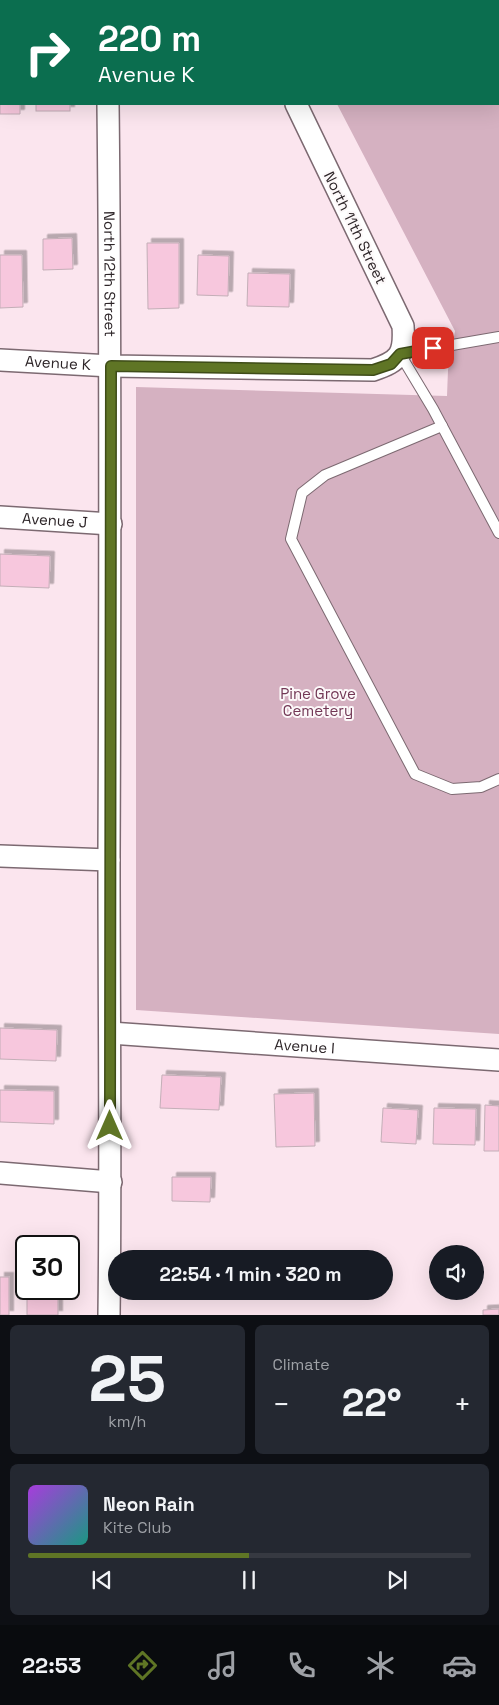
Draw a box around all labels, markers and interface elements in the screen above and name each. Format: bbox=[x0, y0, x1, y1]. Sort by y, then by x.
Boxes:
text: 220 m bbox=[98, 17, 201, 61]
icon: right bbox=[15, 20, 80, 85]
text: Avenue K bbox=[98, 60, 195, 88]
street label: North 11th Street bbox=[320, 168, 391, 287]
street label: North 12th Street bbox=[100, 211, 120, 337]
pin bbox=[412, 327, 454, 369]
icon: arrive bbox=[419, 334, 447, 362]
street label: Avenue K bbox=[24, 351, 91, 374]
street label: Avenue J bbox=[21, 508, 88, 532]
park label: Pine Grove Cemetery bbox=[280, 684, 356, 720]
street label: Avenue I bbox=[274, 1034, 335, 1058]
position arrow bbox=[83, 1099, 135, 1151]
speed limit sign: 30 bbox=[15, 1235, 80, 1300]
map controls bbox=[429, 1245, 484, 1300]
button: sound bbox=[429, 1245, 484, 1300]
text: 22:54 · 1 min · 320 m bbox=[160, 1262, 341, 1287]
text: 25 bbox=[88, 1337, 166, 1420]
text: Climate bbox=[273, 1354, 330, 1375]
text: 22° bbox=[342, 1379, 402, 1427]
text: − bbox=[273, 1386, 290, 1422]
text: + bbox=[454, 1386, 471, 1422]
text: km/h bbox=[108, 1411, 146, 1432]
text: Neon Rain bbox=[103, 1492, 195, 1517]
text: Kite Club bbox=[103, 1517, 172, 1538]
icon: previous bbox=[88, 1566, 116, 1594]
icon: pause bbox=[235, 1566, 263, 1594]
icon: next bbox=[383, 1566, 411, 1594]
icon: directions bbox=[125, 1648, 160, 1683]
icon: music bbox=[205, 1648, 240, 1683]
icon: phone bbox=[284, 1648, 319, 1683]
icon: climate bbox=[363, 1648, 398, 1683]
icon: car bbox=[442, 1648, 477, 1683]
text: 22:53 bbox=[22, 1651, 81, 1679]

